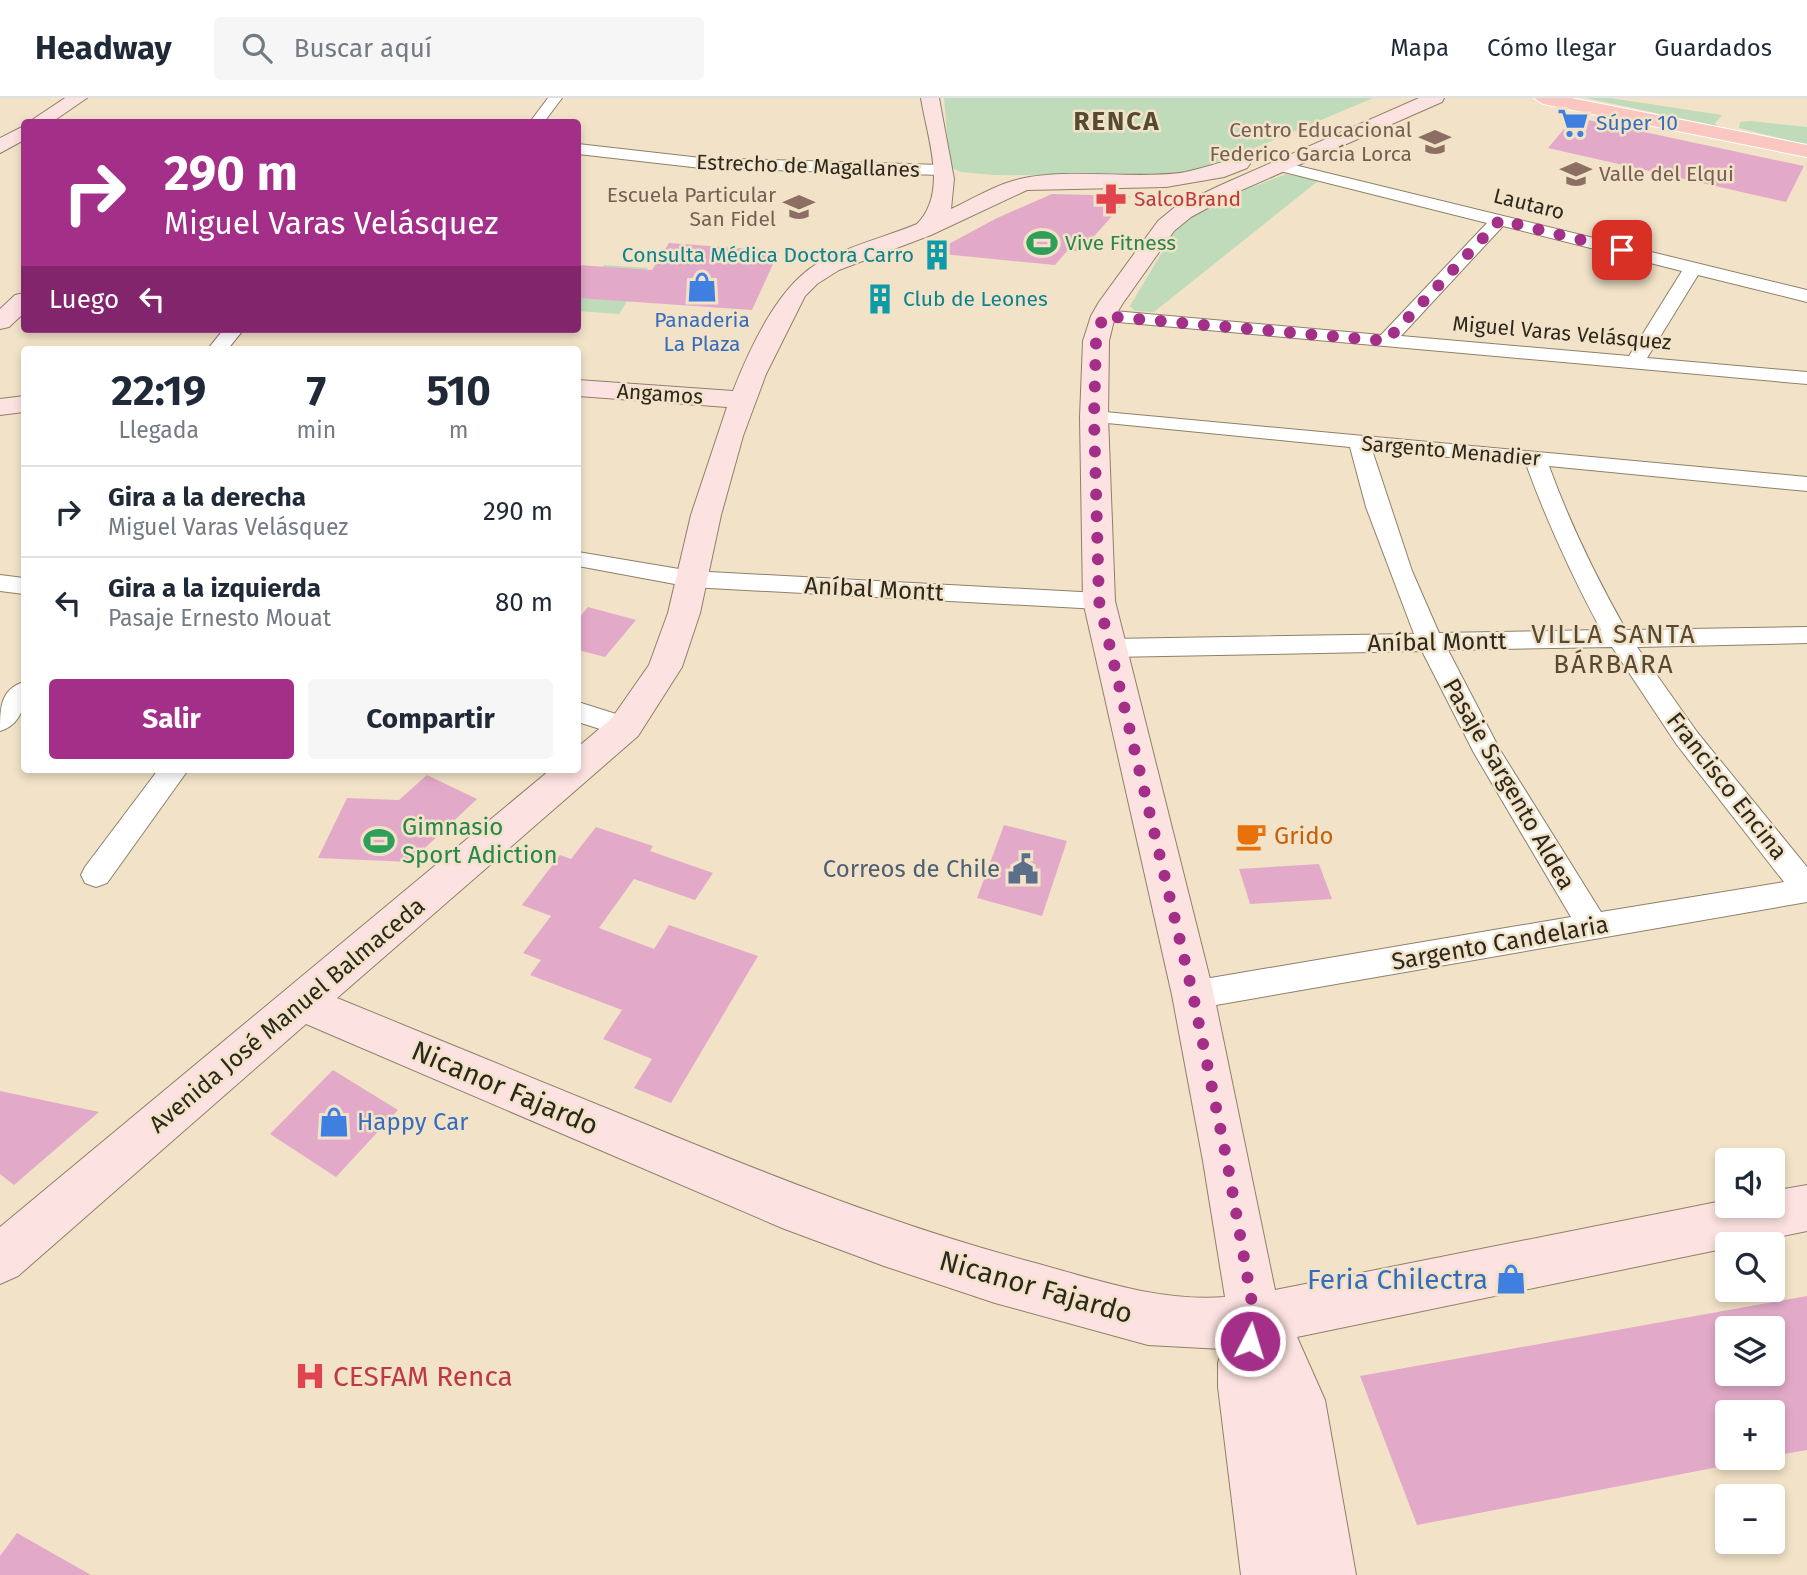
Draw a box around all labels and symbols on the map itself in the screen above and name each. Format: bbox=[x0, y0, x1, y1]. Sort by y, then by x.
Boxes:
district label: RENCA bbox=[1073, 106, 1161, 137]
supermarket icon: Súper 10 bbox=[1556, 106, 1590, 140]
place label: Súper 10 bbox=[1596, 110, 1678, 136]
place label: Centro Educacional Federico García Lorca bbox=[1209, 117, 1412, 167]
school or university icon: Centro Educacional Federico García Lorca bbox=[1418, 125, 1452, 159]
street label: Estrecho de Magallanes bbox=[696, 149, 920, 183]
school or university icon: Valle del Elqui bbox=[1559, 157, 1593, 191]
place label: Valle del Elqui bbox=[1599, 161, 1734, 187]
place label: Escuela Particular San Fidel bbox=[607, 182, 776, 232]
pharmacy icon: SalcoBrand bbox=[1094, 182, 1128, 216]
street label: Lautaro bbox=[1491, 183, 1567, 225]
place label: SalcoBrand bbox=[1134, 186, 1241, 212]
school or university icon: Escuela Particular San Fidel bbox=[782, 190, 816, 224]
pin bbox=[1592, 220, 1652, 280]
sports icon: Vive Fitness bbox=[1025, 226, 1059, 260]
place label: Vive Fitness bbox=[1065, 230, 1176, 256]
building icon: Consulta Médica Doctora Carro bbox=[920, 238, 954, 272]
place label: Consulta Médica Doctora Carro bbox=[622, 242, 914, 268]
shop icon: Panaderia La Plaza bbox=[685, 270, 719, 304]
building icon: Club de Leones bbox=[863, 282, 897, 316]
place label: Club de Leones bbox=[903, 286, 1048, 312]
place label: Panaderia La Plaza bbox=[654, 307, 750, 357]
street label: Miguel Varas Velásquez bbox=[1452, 310, 1672, 356]
street label: Angamos bbox=[616, 378, 704, 410]
street label: Sargento Menadier bbox=[1360, 430, 1542, 472]
street label: Aníbal Montt bbox=[804, 571, 945, 607]
district label: VILLA SANTA BÁRBARA bbox=[1531, 619, 1697, 680]
street label: Aníbal Montt bbox=[1367, 627, 1507, 657]
street label: Pasaje Sargento Aldea bbox=[1437, 673, 1581, 895]
street label: Francisco Encina bbox=[1661, 707, 1793, 865]
place label: Gimnasio Sport Adiction bbox=[402, 813, 558, 869]
cafe icon: Grido bbox=[1234, 819, 1268, 853]
place label: Grido bbox=[1274, 822, 1334, 850]
sports icon: Gimnasio Sport Adiction bbox=[362, 824, 396, 858]
public building icon: Correos de Chile bbox=[1006, 852, 1040, 886]
place label: Correos de Chile bbox=[823, 855, 1000, 883]
street label: Avenida José Manuel Balmaceda bbox=[144, 891, 430, 1139]
street label: Sargento Candelaria bbox=[1389, 910, 1611, 976]
street label: Nicanor Fajardo bbox=[407, 1034, 603, 1142]
shop icon: Happy Car bbox=[317, 1105, 351, 1139]
place label: Happy Car bbox=[357, 1108, 469, 1136]
street label: Nicanor Fajardo bbox=[936, 1244, 1136, 1330]
shop icon: Feria Chilectra bbox=[1494, 1262, 1528, 1296]
place label: Feria Chilectra bbox=[1307, 1263, 1488, 1296]
position arrow bbox=[1213, 1304, 1287, 1378]
hospital icon: CESFAM Renca bbox=[293, 1359, 327, 1393]
place label: CESFAM Renca bbox=[333, 1360, 513, 1393]

